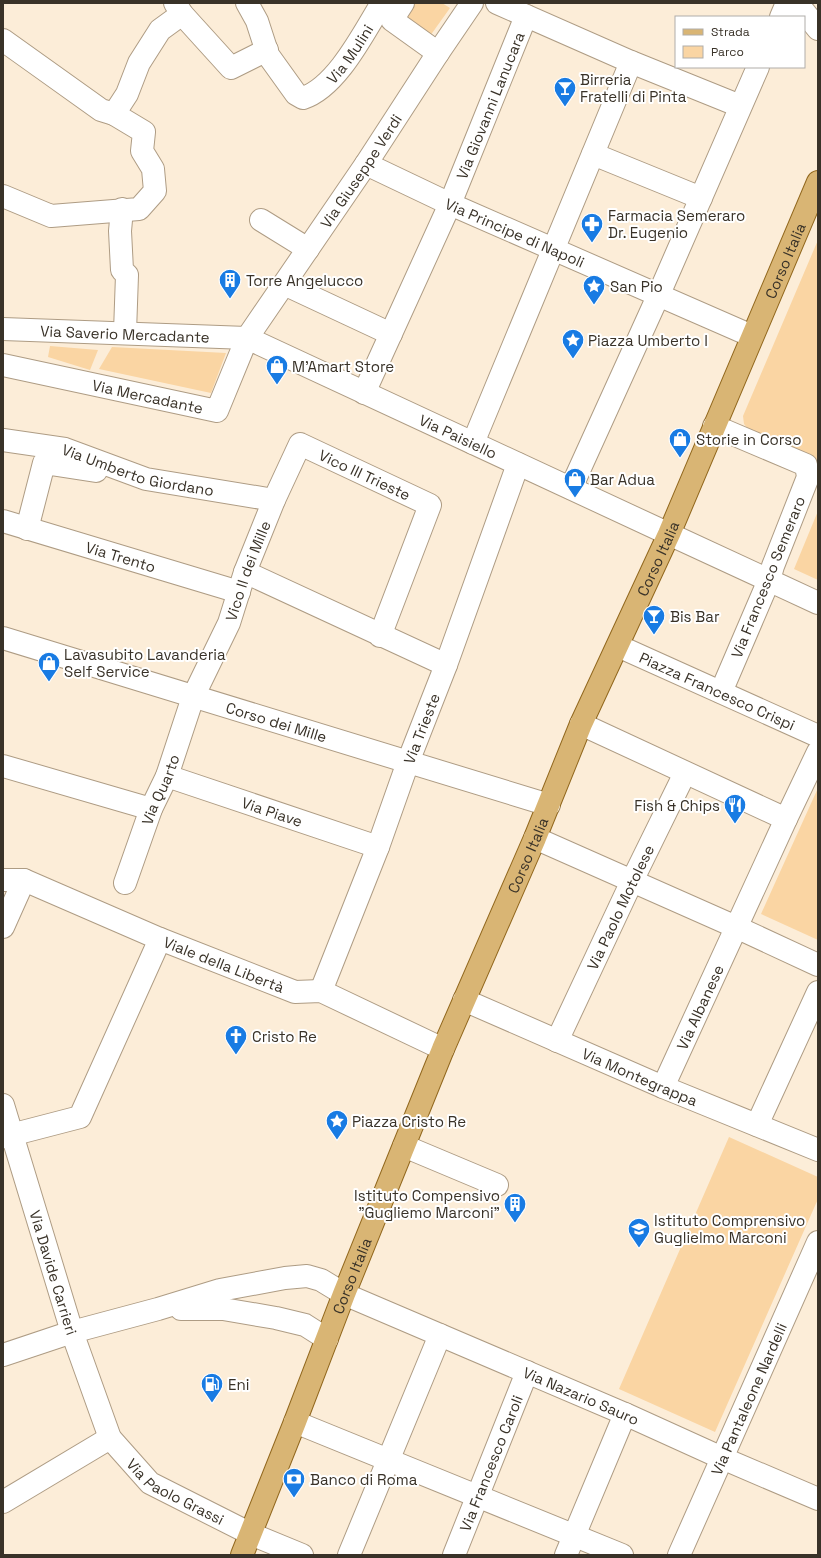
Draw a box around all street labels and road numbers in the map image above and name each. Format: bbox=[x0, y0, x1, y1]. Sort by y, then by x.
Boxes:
street label: Via Mulini bbox=[322, 21, 377, 87]
street label: Via Giovanni Lanucara bbox=[452, 29, 528, 182]
street label: Via Giuseppe Verdi bbox=[316, 110, 406, 231]
street label: Via Principe di Napoli bbox=[442, 194, 588, 271]
street label: Corso Italia bbox=[760, 219, 809, 301]
street label: Via Saverio Mercadante bbox=[40, 321, 210, 346]
street label: Via Mercadante bbox=[90, 375, 205, 417]
street label: Via Paisiello bbox=[416, 410, 500, 462]
street label: Via Umberto Giordano bbox=[59, 439, 215, 499]
street label: Vico III Trieste bbox=[316, 445, 414, 504]
street label: Via Francesco Semeraro bbox=[727, 493, 809, 661]
street label: Vico II dei Mille bbox=[221, 518, 274, 623]
street label: Corso Italia bbox=[632, 518, 683, 599]
street label: Via Trento bbox=[84, 537, 158, 576]
street label: Piazza Francesco Crispi bbox=[636, 647, 798, 734]
street label: Via Trieste bbox=[399, 690, 444, 767]
street label: Corso dei Mille bbox=[224, 697, 329, 746]
street label: Via Quarto bbox=[137, 752, 183, 827]
street label: Via Piave bbox=[239, 792, 305, 831]
street label: Corso Italia bbox=[503, 814, 552, 896]
street label: Via Paolo Motolese bbox=[582, 841, 658, 973]
street label: Viale della Libertà bbox=[161, 932, 287, 997]
street label: Via Albanese bbox=[672, 961, 727, 1053]
street label: Via Montegrappa bbox=[579, 1043, 701, 1110]
street label: Via Davide Carrieri bbox=[26, 1208, 82, 1338]
street label: Corso Italia bbox=[328, 1234, 375, 1317]
street label: Via Pantaleone Nardelli bbox=[706, 1319, 791, 1478]
street label: Via Nazario Sauro bbox=[520, 1362, 642, 1429]
street label: Via Francesco Caroli bbox=[455, 1392, 526, 1534]
street label: Via Paolo Grassi bbox=[123, 1454, 228, 1528]

